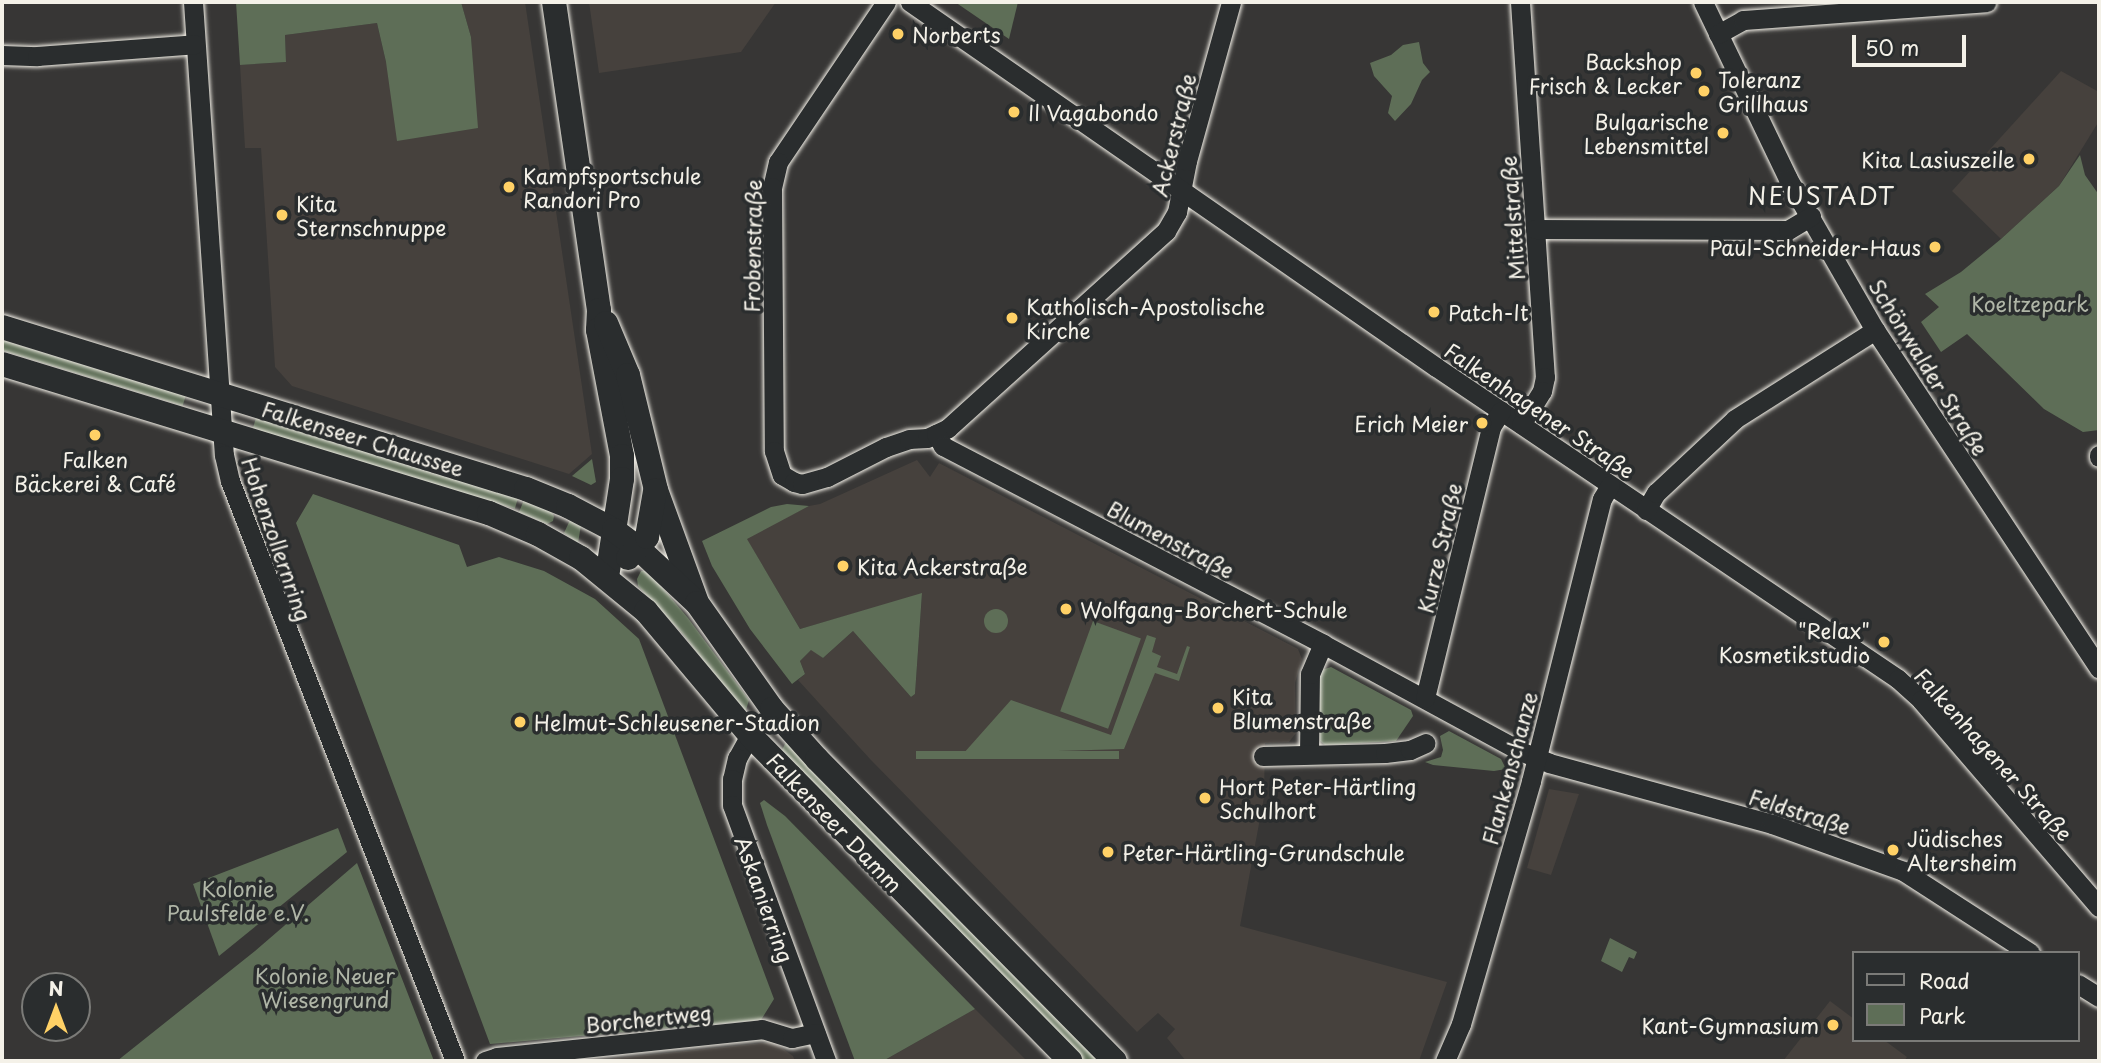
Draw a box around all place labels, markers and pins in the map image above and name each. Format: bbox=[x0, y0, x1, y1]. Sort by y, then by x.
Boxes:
place label: Norberts bbox=[912, 21, 1001, 47]
marker: Norberts bbox=[890, 26, 906, 42]
place label: Backshop Frisch & Lecker bbox=[1528, 48, 1682, 98]
marker: Backshop Frisch & Lecker bbox=[1688, 65, 1704, 81]
place label: Toleranz Grillhaus bbox=[1718, 66, 1808, 116]
marker: Toleranz Grillhaus bbox=[1696, 83, 1712, 99]
place label: Il Vagabondo bbox=[1028, 99, 1158, 125]
marker: Il Vagabondo bbox=[1006, 104, 1022, 120]
place label: Bulgarische Lebensmittel bbox=[1584, 108, 1709, 158]
marker: Bulgarische Lebensmittel bbox=[1715, 125, 1731, 141]
place label: Kita Lasiuszeile bbox=[1861, 146, 2015, 172]
marker: Kita Lasiuszeile bbox=[2021, 151, 2037, 167]
place label: Kampfsportschule Randori Pro bbox=[523, 162, 701, 212]
marker: Kampfsportschule Randori Pro bbox=[501, 179, 517, 195]
place label: Kita Sternschnuppe bbox=[296, 190, 446, 240]
marker: Kita Sternschnuppe bbox=[274, 207, 290, 223]
place label: Paul-Schneider-Haus bbox=[1710, 234, 1921, 260]
marker: Paul-Schneider-Haus bbox=[1927, 239, 1943, 255]
place label: Katholisch-Apostolische Kirche bbox=[1026, 293, 1265, 343]
place label: Patch-It bbox=[1448, 299, 1529, 325]
marker: Patch-It bbox=[1426, 304, 1442, 320]
marker: Katholisch-Apostolische Kirche bbox=[1004, 310, 1020, 326]
place label: Erich Meier bbox=[1353, 410, 1468, 436]
marker: Erich Meier bbox=[1474, 415, 1490, 431]
marker: Falken Bäckerei & Café bbox=[87, 427, 103, 443]
place label: Falken Bäckerei & Café bbox=[13, 446, 177, 496]
place label: Kita Ackerstraße bbox=[857, 553, 1030, 579]
marker: Kita Ackerstraße bbox=[835, 558, 851, 574]
place label: Wolfgang-Borchert-Schule bbox=[1080, 596, 1348, 622]
marker: Wolfgang-Borchert-Schule bbox=[1058, 601, 1074, 617]
place label: "Relax" Kosmetikstudio bbox=[1719, 617, 1870, 667]
marker: "Relax" Kosmetikstudio bbox=[1876, 634, 1892, 650]
place label: Kita Blumenstraße bbox=[1232, 683, 1372, 733]
marker: Kita Blumenstraße bbox=[1210, 700, 1226, 716]
place label: Helmut-Schleusener-Stadion bbox=[534, 709, 820, 735]
marker: Helmut-Schleusener-Stadion bbox=[512, 714, 528, 730]
place label: Hort Peter-Härtling Schulhort bbox=[1219, 773, 1418, 823]
marker: Hort Peter-Härtling Schulhort bbox=[1197, 790, 1213, 806]
place label: Jüdisches Altersheim bbox=[1907, 825, 2017, 875]
place label: Peter-Härtling-Grundschule bbox=[1122, 839, 1405, 865]
marker: Jüdisches Altersheim bbox=[1885, 842, 1901, 858]
marker: Peter-Härtling-Grundschule bbox=[1100, 844, 1116, 860]
place label: Kant-Gymnasium bbox=[1641, 1012, 1819, 1038]
marker: Kant-Gymnasium bbox=[1825, 1017, 1841, 1033]

